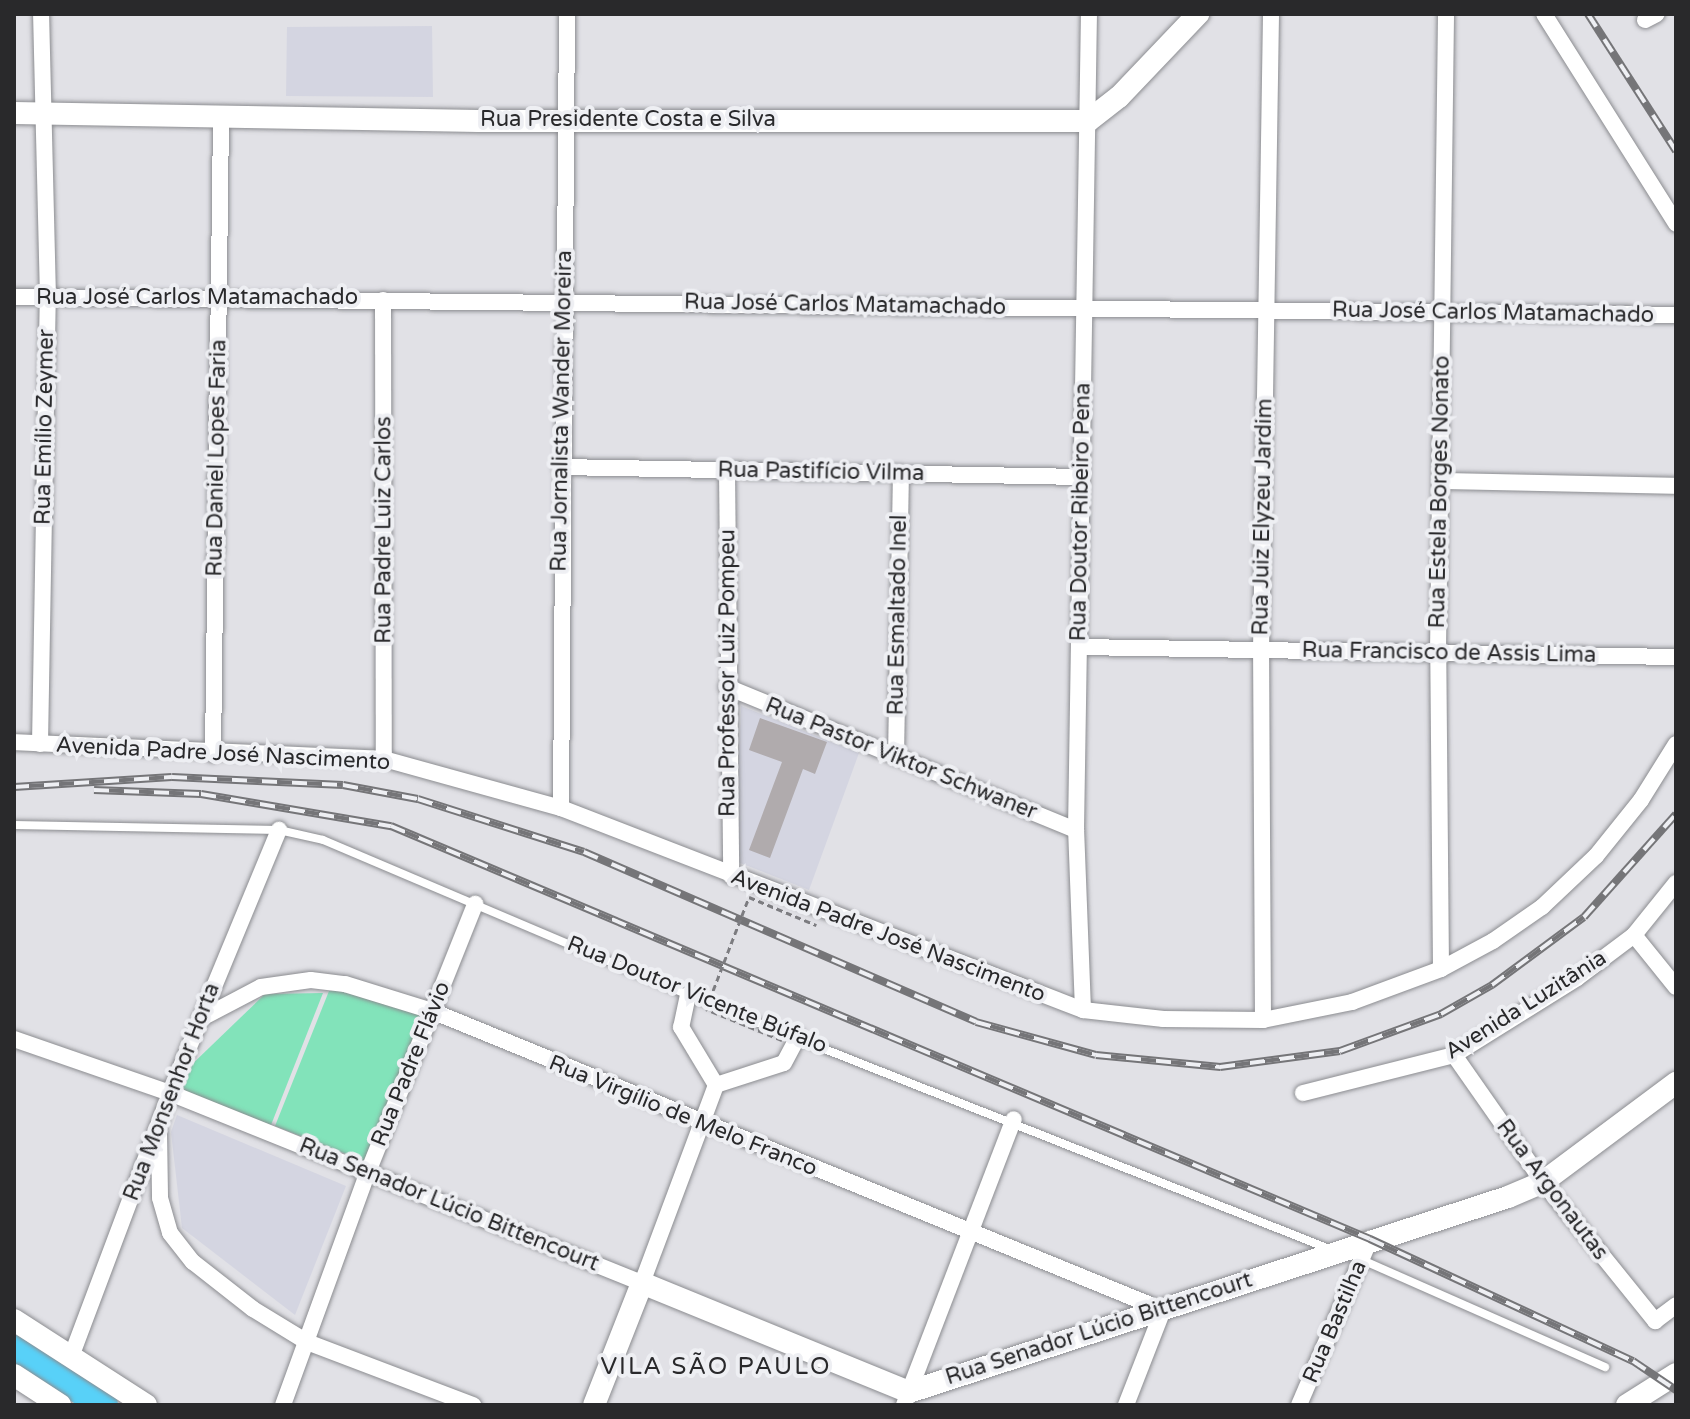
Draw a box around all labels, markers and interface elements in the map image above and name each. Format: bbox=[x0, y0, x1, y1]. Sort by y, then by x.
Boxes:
street label: Rua Presidente Costa e Silva bbox=[480, 107, 776, 133]
street label: Rua Jornalista Wander Moreira bbox=[546, 250, 578, 572]
street label: Rua José Carlos Matamachado bbox=[36, 285, 358, 311]
street label: Rua José Carlos Matamachado bbox=[684, 289, 1006, 321]
street label: Rua José Carlos Matamachado bbox=[1332, 297, 1654, 329]
street label: Rua Emílio Zeymer bbox=[30, 329, 60, 525]
street label: Rua Daniel Lopes Faria bbox=[202, 339, 232, 577]
street label: Rua Estela Borges Nonato bbox=[1424, 355, 1456, 629]
street label: Rua Doutor Ribeiro Pena bbox=[1066, 382, 1096, 642]
street label: Rua Juiz Elyzeu Jardim bbox=[1248, 398, 1278, 636]
street label: Rua Padre Luiz Carlos bbox=[371, 416, 397, 644]
street label: Rua Pastifício Vilma bbox=[717, 457, 925, 487]
street label: Rua Esmaltado Inel bbox=[883, 514, 913, 716]
street label: Rua Professor Luiz Pompeu bbox=[715, 529, 741, 817]
street label: Rua Francisco de Assis Lima bbox=[1301, 637, 1597, 669]
street label: Rua Pastor Viktor Schwaner bbox=[761, 692, 1041, 826]
street label: Avenida Padre José Nascimento bbox=[55, 732, 391, 776]
street label: Avenida Padre José Nascimento bbox=[727, 864, 1049, 1008]
street label: Rua Doutor Vicente Búfalo bbox=[563, 931, 831, 1059]
street label: Avenida Luzitânia bbox=[1441, 945, 1611, 1065]
street label: Rua Padre Flávio bbox=[366, 978, 456, 1150]
street label: Rua Monsenhor Horta bbox=[118, 979, 226, 1205]
street label: Rua Virgílio de Melo Franco bbox=[545, 1050, 821, 1182]
street label: Rua Argonautas bbox=[1491, 1114, 1613, 1266]
street label: Rua Senador Lúcio Bittencourt bbox=[295, 1133, 603, 1277]
street label: Rua Bastilha bbox=[1297, 1257, 1373, 1387]
street label: Rua Senador Lúcio Bittencourt bbox=[942, 1267, 1256, 1391]
district label: VILA SÃO PAULO bbox=[600, 1353, 832, 1381]

